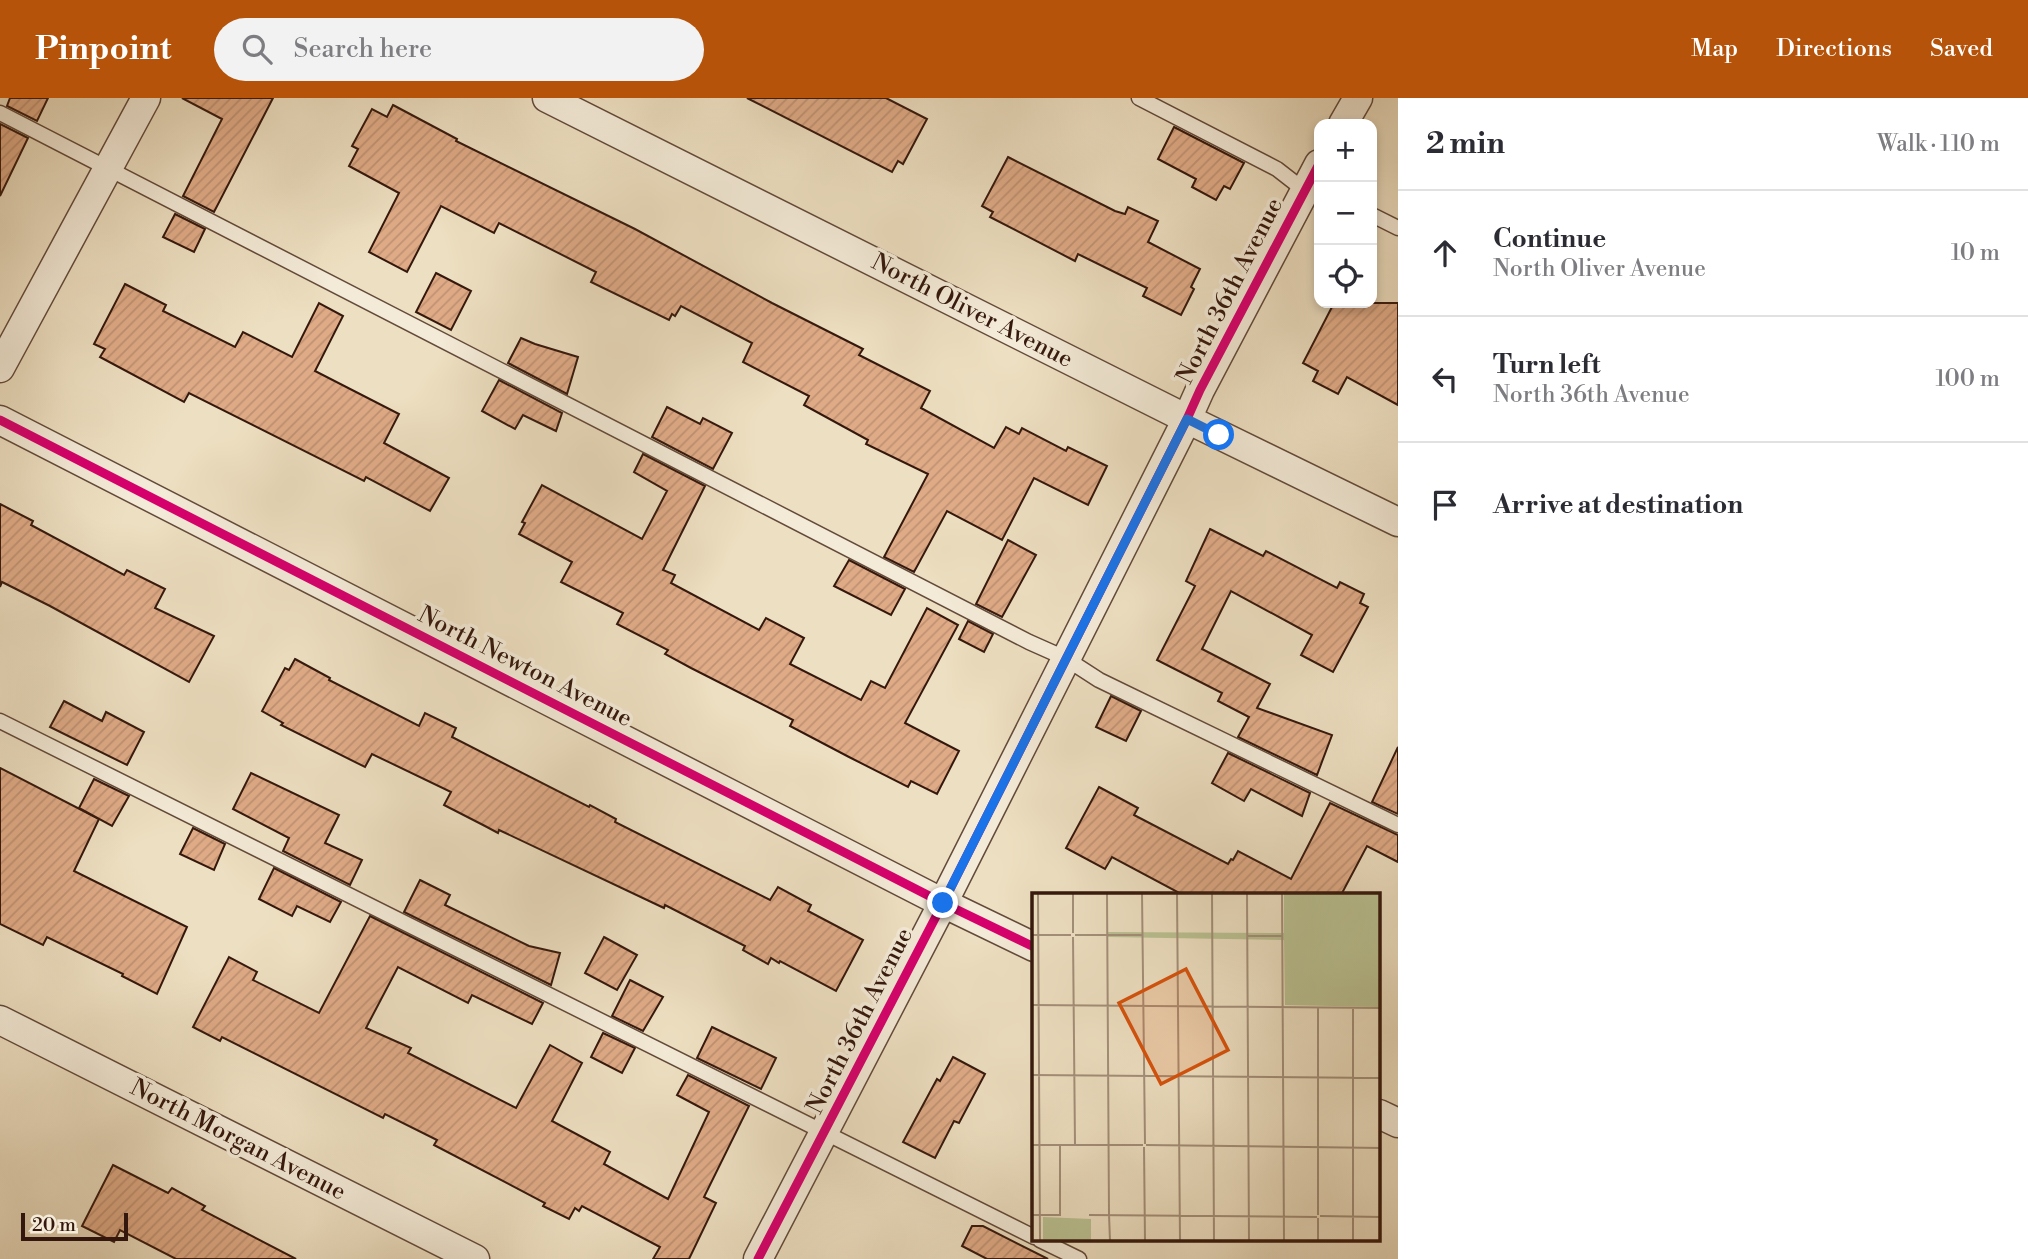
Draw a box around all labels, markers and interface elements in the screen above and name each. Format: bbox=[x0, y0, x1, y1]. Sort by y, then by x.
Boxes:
search box bbox=[214, 18, 704, 81]
text: Pinpoint bbox=[35, 29, 172, 70]
icon: search bbox=[238, 30, 276, 68]
text: Search here bbox=[294, 33, 432, 65]
text: Map bbox=[1691, 34, 1738, 64]
text: Directions bbox=[1776, 34, 1892, 64]
text: Saved bbox=[1930, 34, 1993, 64]
map controls bbox=[1314, 119, 1377, 308]
button: + bbox=[1314, 119, 1377, 182]
text: 2 min bbox=[1426, 125, 1505, 163]
text: Walk · 110 m bbox=[1877, 130, 2000, 158]
button: − bbox=[1314, 182, 1377, 245]
street label: North 36th Avenue bbox=[1170, 193, 1290, 389]
text: Continue bbox=[1493, 223, 1606, 255]
icon: ahead bbox=[1426, 234, 1464, 272]
text: 10 m bbox=[1951, 239, 2000, 267]
button: locate bbox=[1314, 245, 1377, 308]
street label: North Oliver Avenue bbox=[866, 247, 1078, 375]
text: North Oliver Avenue bbox=[1493, 255, 1706, 283]
text: Turn left bbox=[1493, 349, 1601, 381]
icon: left bbox=[1426, 360, 1464, 398]
text: 100 m bbox=[1935, 365, 2000, 393]
text: North 36th Avenue bbox=[1493, 381, 1690, 409]
route start bbox=[1203, 419, 1234, 450]
icon: arrive bbox=[1426, 486, 1464, 524]
text: Arrive at destination bbox=[1493, 489, 1743, 521]
street label: North Newton Avenue bbox=[413, 600, 637, 734]
route end bbox=[927, 887, 958, 918]
inset map bbox=[1032, 893, 1380, 1242]
street label: North 36th Avenue bbox=[800, 923, 920, 1119]
street label: North Morgan Avenue bbox=[125, 1073, 351, 1207]
scale bar bbox=[21, 1210, 128, 1242]
text: 20 m bbox=[32, 1213, 76, 1237]

